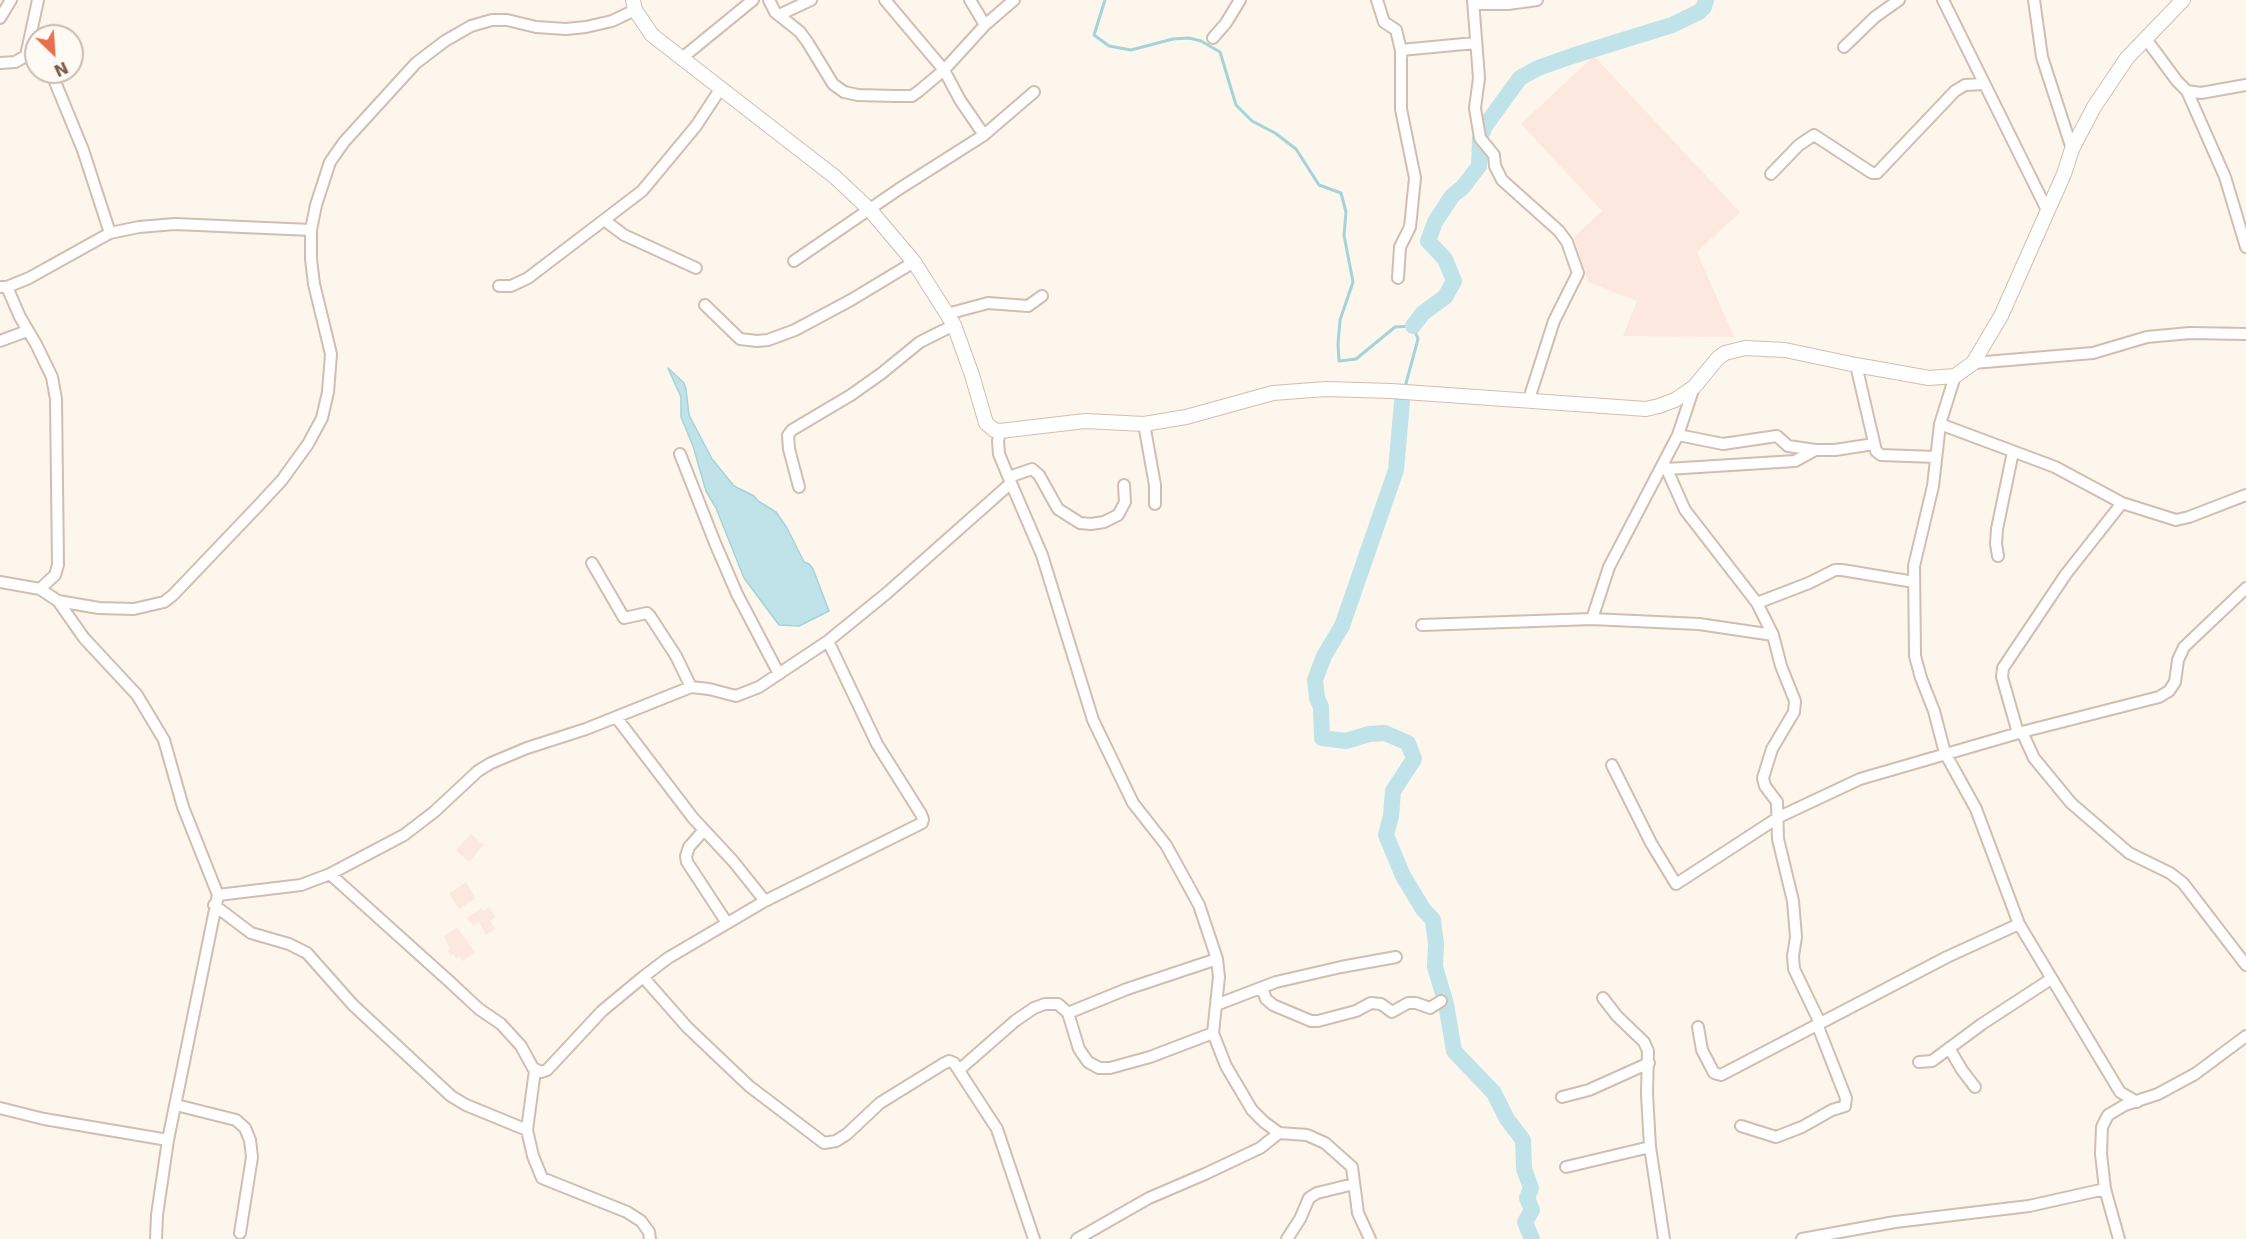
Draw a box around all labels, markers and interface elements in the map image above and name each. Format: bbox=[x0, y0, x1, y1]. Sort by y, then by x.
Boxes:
north arrow bbox=[24, 24, 84, 84]
text: N bbox=[51, 58, 71, 80]

